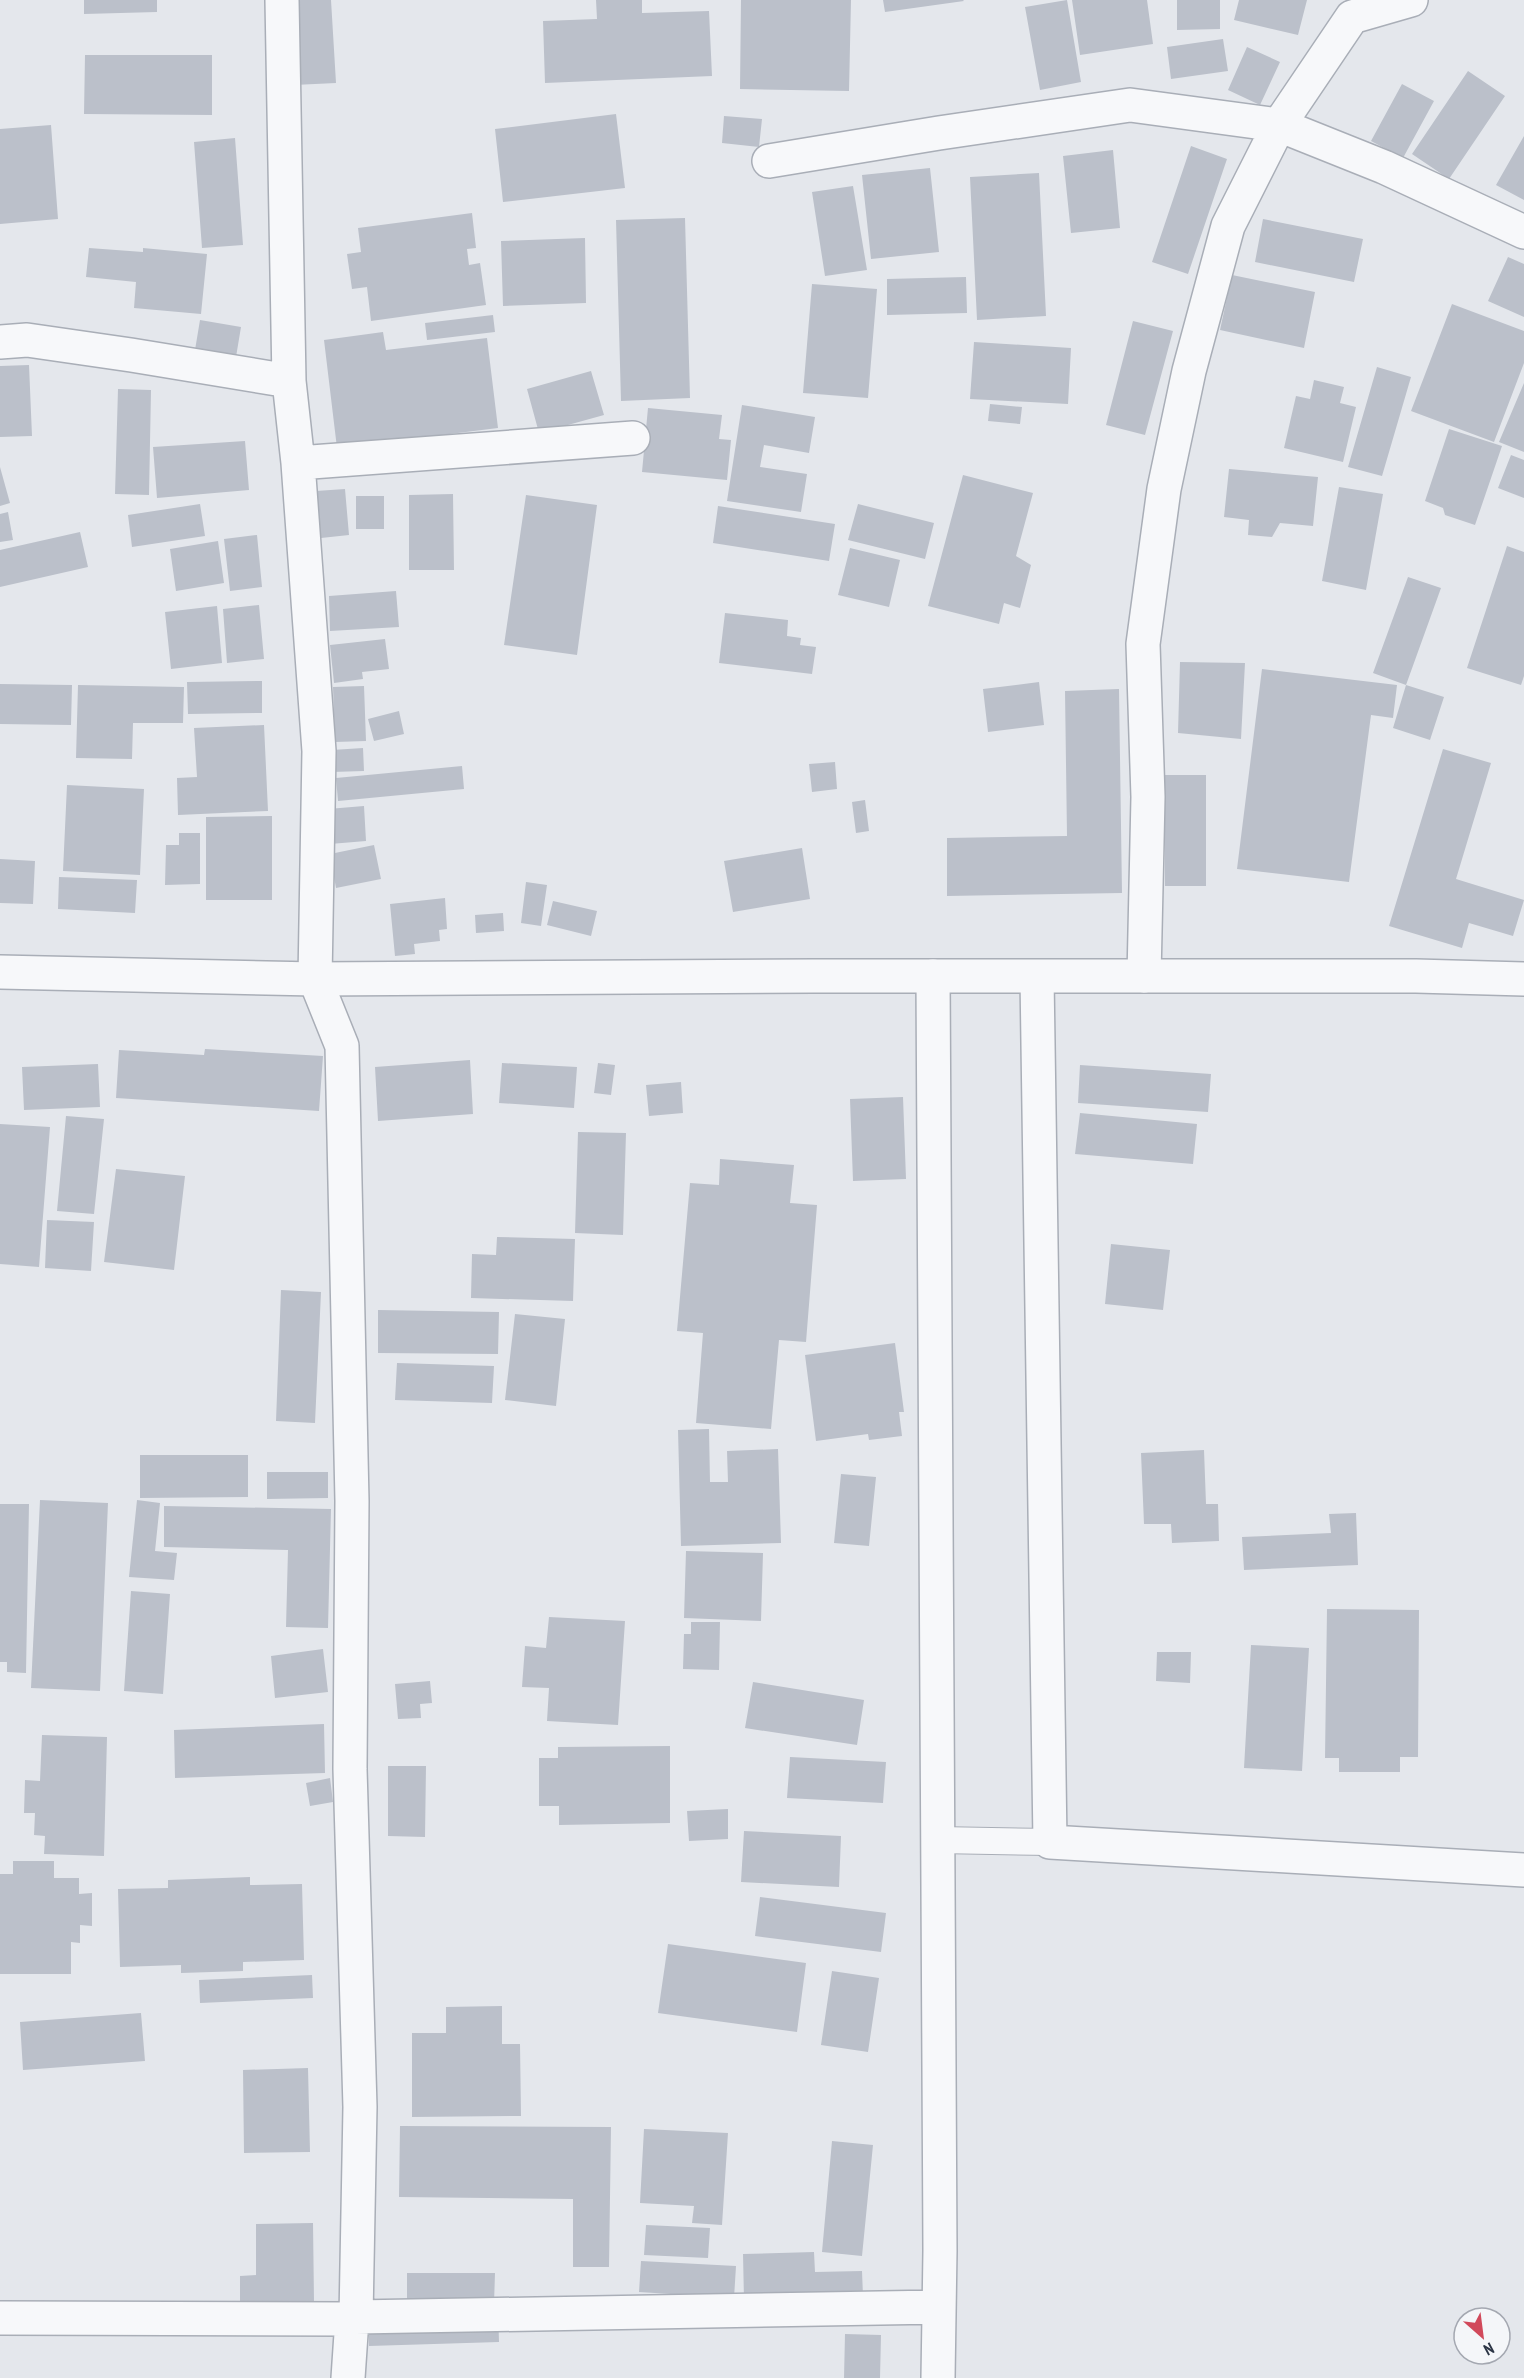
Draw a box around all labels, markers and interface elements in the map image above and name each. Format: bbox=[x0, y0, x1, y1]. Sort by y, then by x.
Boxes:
north arrow bbox=[1452, 2306, 1512, 2366]
text: N bbox=[1481, 2338, 1498, 2360]

